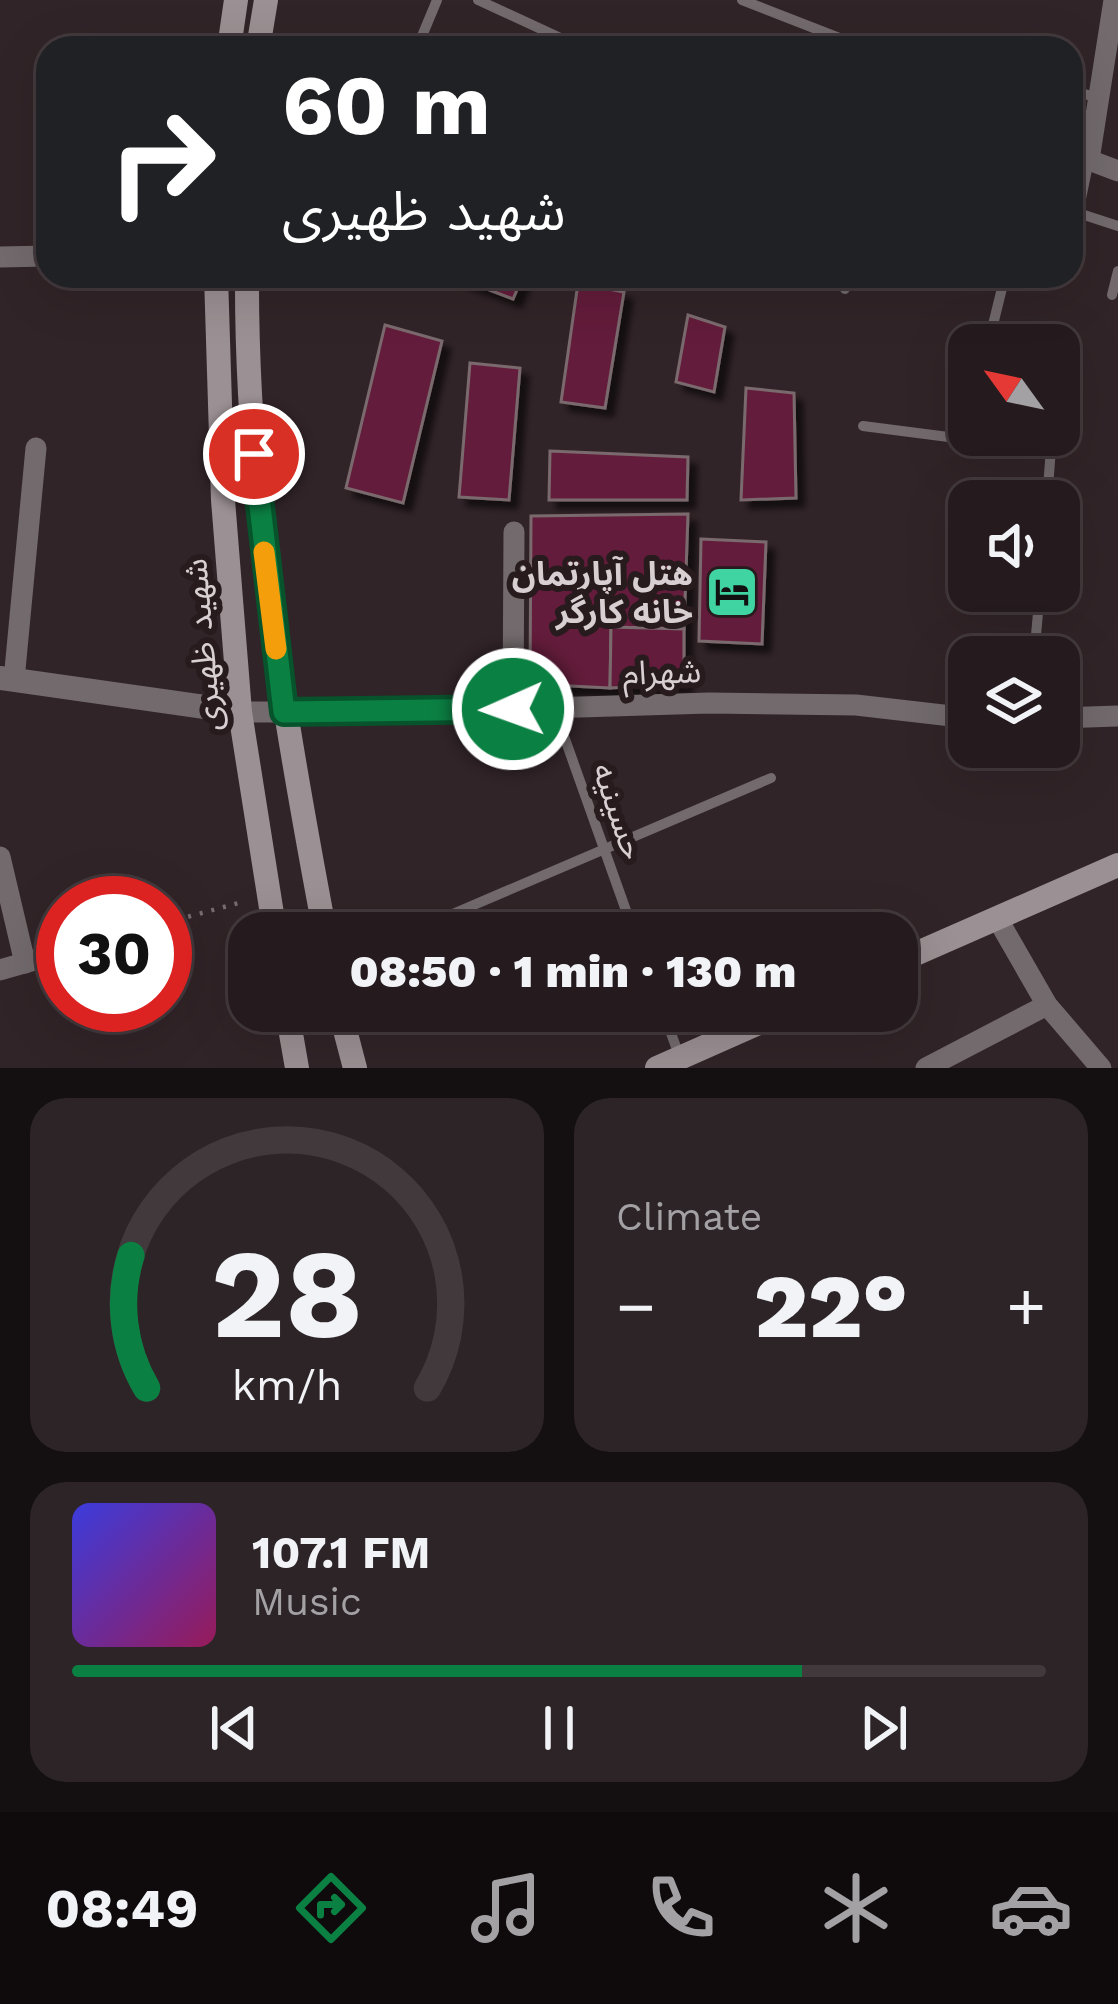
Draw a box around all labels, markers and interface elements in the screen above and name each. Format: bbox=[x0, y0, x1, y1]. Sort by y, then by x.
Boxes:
text: 60 m bbox=[282, 56, 491, 154]
icon: right bbox=[84, 84, 240, 240]
text: شهید ظهیری bbox=[282, 180, 566, 243]
north arrow bbox=[948, 324, 1080, 456]
map controls bbox=[948, 324, 1080, 768]
pin bbox=[203, 403, 305, 505]
icon: arrive bbox=[221, 421, 287, 487]
button: sound bbox=[948, 480, 1080, 612]
place label: هتل آپارتمان خانه کارگر bbox=[512, 554, 693, 631]
street label: شهید ظهیری bbox=[175, 557, 229, 733]
hotel icon: هتل آپارتمان خانه کارگر bbox=[704, 564, 760, 620]
button: layers bbox=[948, 636, 1080, 768]
position arrow bbox=[450, 646, 576, 772]
street label: شهرام bbox=[622, 651, 702, 698]
street label: حسینیه bbox=[584, 758, 654, 864]
speed limit sign: 30 bbox=[36, 876, 192, 1032]
text: 08:50 · 1 min · 130 m bbox=[350, 945, 796, 998]
text: Climate bbox=[616, 1194, 762, 1239]
text: 28 bbox=[211, 1221, 363, 1367]
text: 22° bbox=[754, 1253, 908, 1359]
text: − bbox=[616, 1268, 656, 1345]
text: + bbox=[1006, 1268, 1046, 1345]
text: km/h bbox=[232, 1360, 342, 1410]
text: 107.1 FM bbox=[252, 1526, 430, 1579]
text: Music bbox=[252, 1579, 362, 1624]
icon: previous bbox=[201, 1695, 267, 1761]
icon: pause bbox=[526, 1695, 592, 1761]
icon: next bbox=[851, 1695, 917, 1761]
icon: directions bbox=[289, 1866, 373, 1950]
icon: music bbox=[464, 1866, 548, 1950]
icon: phone bbox=[639, 1866, 723, 1950]
icon: climate bbox=[814, 1866, 898, 1950]
icon: car bbox=[989, 1866, 1073, 1950]
text: 08:49 bbox=[45, 1877, 199, 1940]

